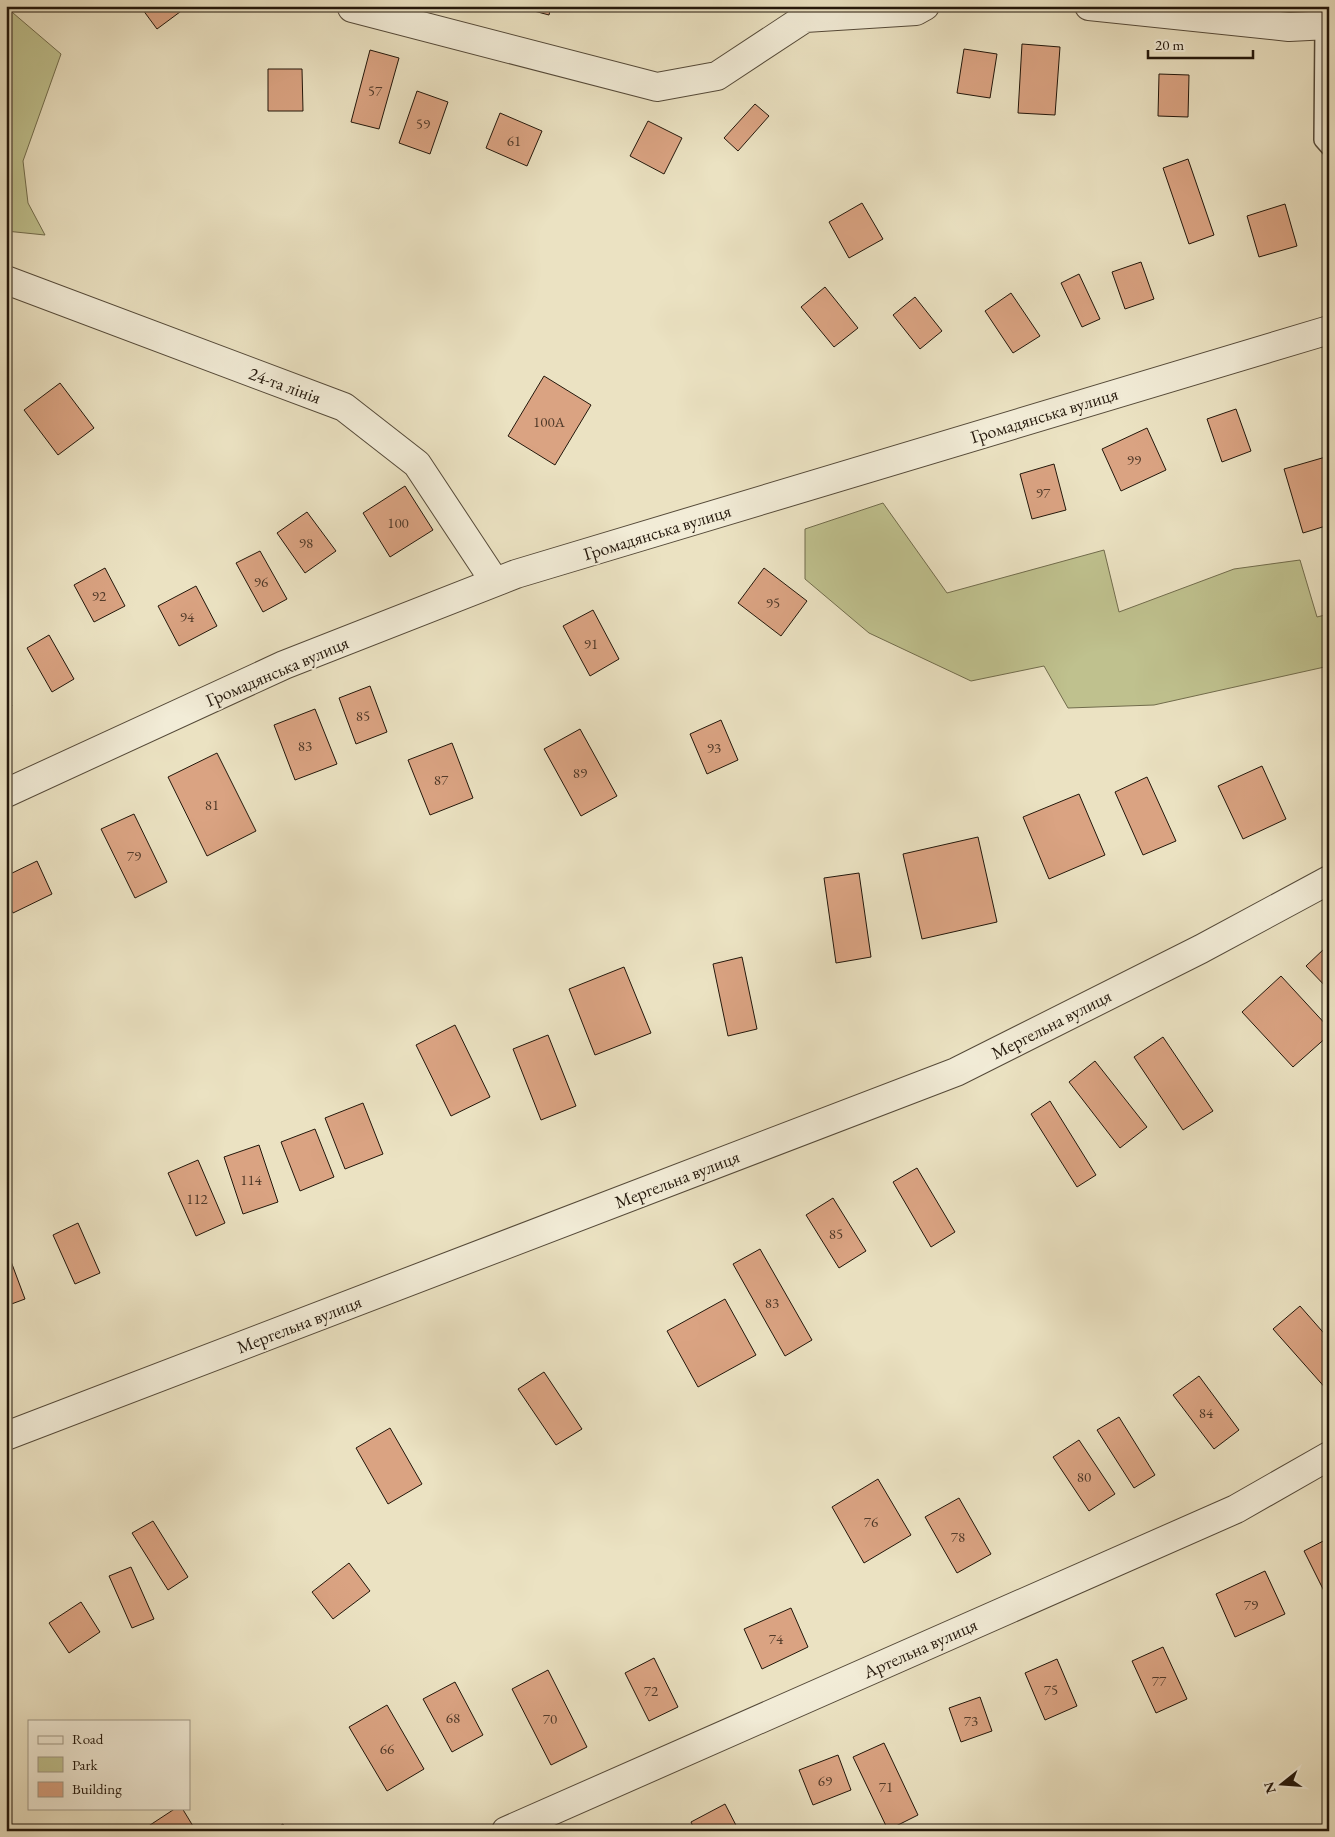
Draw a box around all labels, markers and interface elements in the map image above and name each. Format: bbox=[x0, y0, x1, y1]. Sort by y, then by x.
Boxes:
scale bar bbox=[1148, 28, 1252, 60]
text: 20 m bbox=[1155, 35, 1184, 54]
house number: 57 bbox=[368, 81, 383, 100]
house number: 59 bbox=[416, 114, 430, 133]
house number: 61 bbox=[507, 131, 521, 150]
street label: 24-та лінія bbox=[246, 361, 324, 409]
street label: Громадянська вулиця bbox=[967, 382, 1121, 448]
house number: 100А bbox=[533, 412, 566, 431]
house number: 99 bbox=[1127, 450, 1141, 469]
house number: 97 bbox=[1036, 483, 1051, 502]
street label: Громадянська вулиця bbox=[580, 499, 734, 565]
house number: 100 bbox=[387, 513, 409, 532]
house number: 98 bbox=[299, 533, 313, 552]
house number: 96 bbox=[254, 572, 268, 591]
house number: 92 bbox=[92, 586, 107, 605]
house number: 95 bbox=[766, 593, 780, 612]
house number: 94 bbox=[180, 607, 195, 626]
street label: Громадянська вулиця bbox=[202, 631, 352, 711]
house number: 91 bbox=[584, 634, 598, 653]
house number: 85 bbox=[356, 706, 370, 725]
house number: 83 bbox=[298, 736, 312, 755]
house number: 93 bbox=[707, 738, 721, 757]
house number: 89 bbox=[573, 763, 587, 782]
house number: 87 bbox=[434, 770, 449, 789]
house number: 81 bbox=[205, 795, 219, 814]
house number: 79 bbox=[127, 846, 141, 865]
street label: Мергельна вулиця bbox=[987, 984, 1115, 1064]
street label: Мергельна вулиця bbox=[611, 1145, 743, 1213]
house number: 114 bbox=[240, 1170, 263, 1189]
house number: 112 bbox=[186, 1189, 209, 1208]
house number: 85 bbox=[829, 1224, 843, 1243]
street label: Мергельна вулиця bbox=[233, 1290, 365, 1358]
house number: 83 bbox=[765, 1293, 779, 1312]
house number: 84 bbox=[1199, 1403, 1214, 1422]
house number: 80 bbox=[1077, 1467, 1091, 1486]
house number: 76 bbox=[864, 1512, 878, 1531]
house number: 78 bbox=[951, 1527, 965, 1546]
house number: 79 bbox=[1244, 1595, 1258, 1614]
street label: Артельна вулиця bbox=[859, 1613, 981, 1684]
house number: 74 bbox=[769, 1629, 784, 1648]
house number: 77 bbox=[1152, 1671, 1167, 1690]
house number: 75 bbox=[1044, 1680, 1058, 1699]
house number: 72 bbox=[644, 1681, 659, 1700]
house number: 68 bbox=[446, 1708, 460, 1727]
house number: 70 bbox=[543, 1709, 557, 1728]
house number: 73 bbox=[964, 1711, 978, 1730]
legend bbox=[28, 1720, 190, 1810]
text: Road bbox=[72, 1729, 104, 1748]
house number: 66 bbox=[380, 1739, 394, 1758]
text: Park bbox=[72, 1755, 99, 1774]
north arrow bbox=[1258, 1760, 1308, 1810]
house number: 69 bbox=[818, 1771, 832, 1790]
house number: 71 bbox=[879, 1777, 893, 1796]
text: Building bbox=[72, 1779, 122, 1798]
text: N bbox=[1259, 1779, 1280, 1796]

